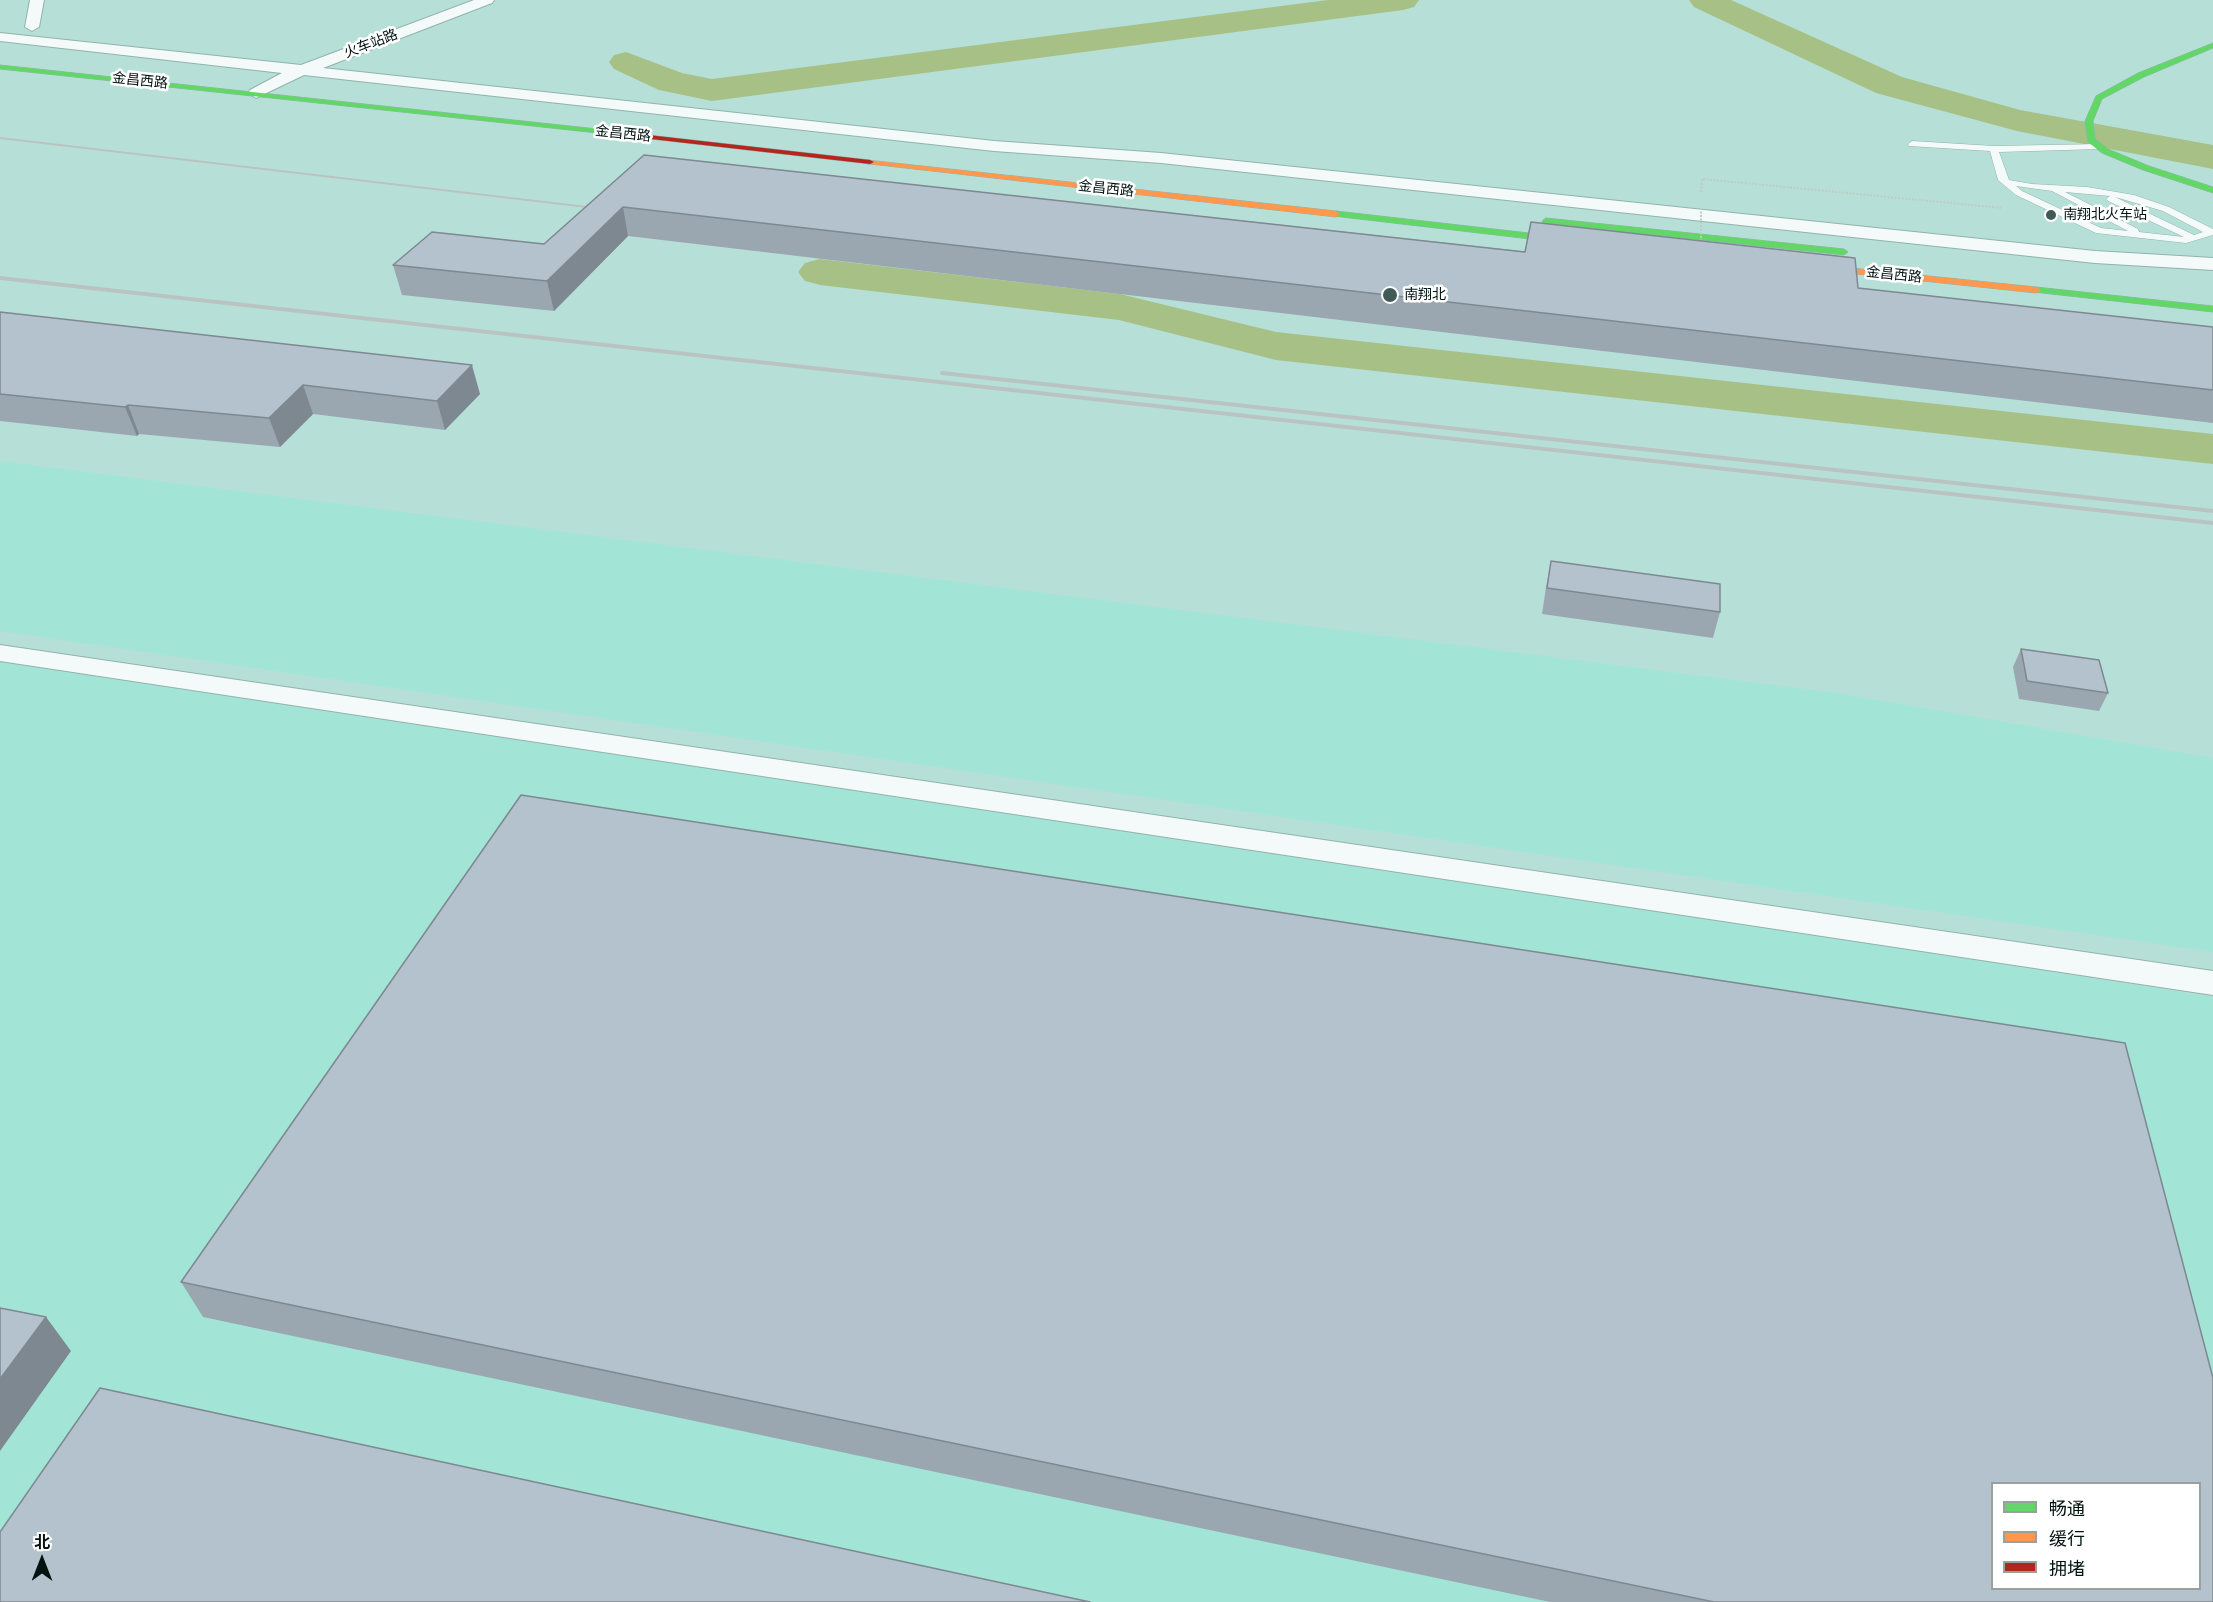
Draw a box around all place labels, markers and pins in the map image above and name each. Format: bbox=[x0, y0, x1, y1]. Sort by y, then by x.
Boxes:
place label: 南翔北火车站 bbox=[2063, 207, 2147, 223]
marker: 南翔北火车站 bbox=[2044, 208, 2058, 222]
marker: 南翔北 bbox=[1381, 286, 1399, 304]
place label: 南翔北 bbox=[1404, 287, 1446, 303]

